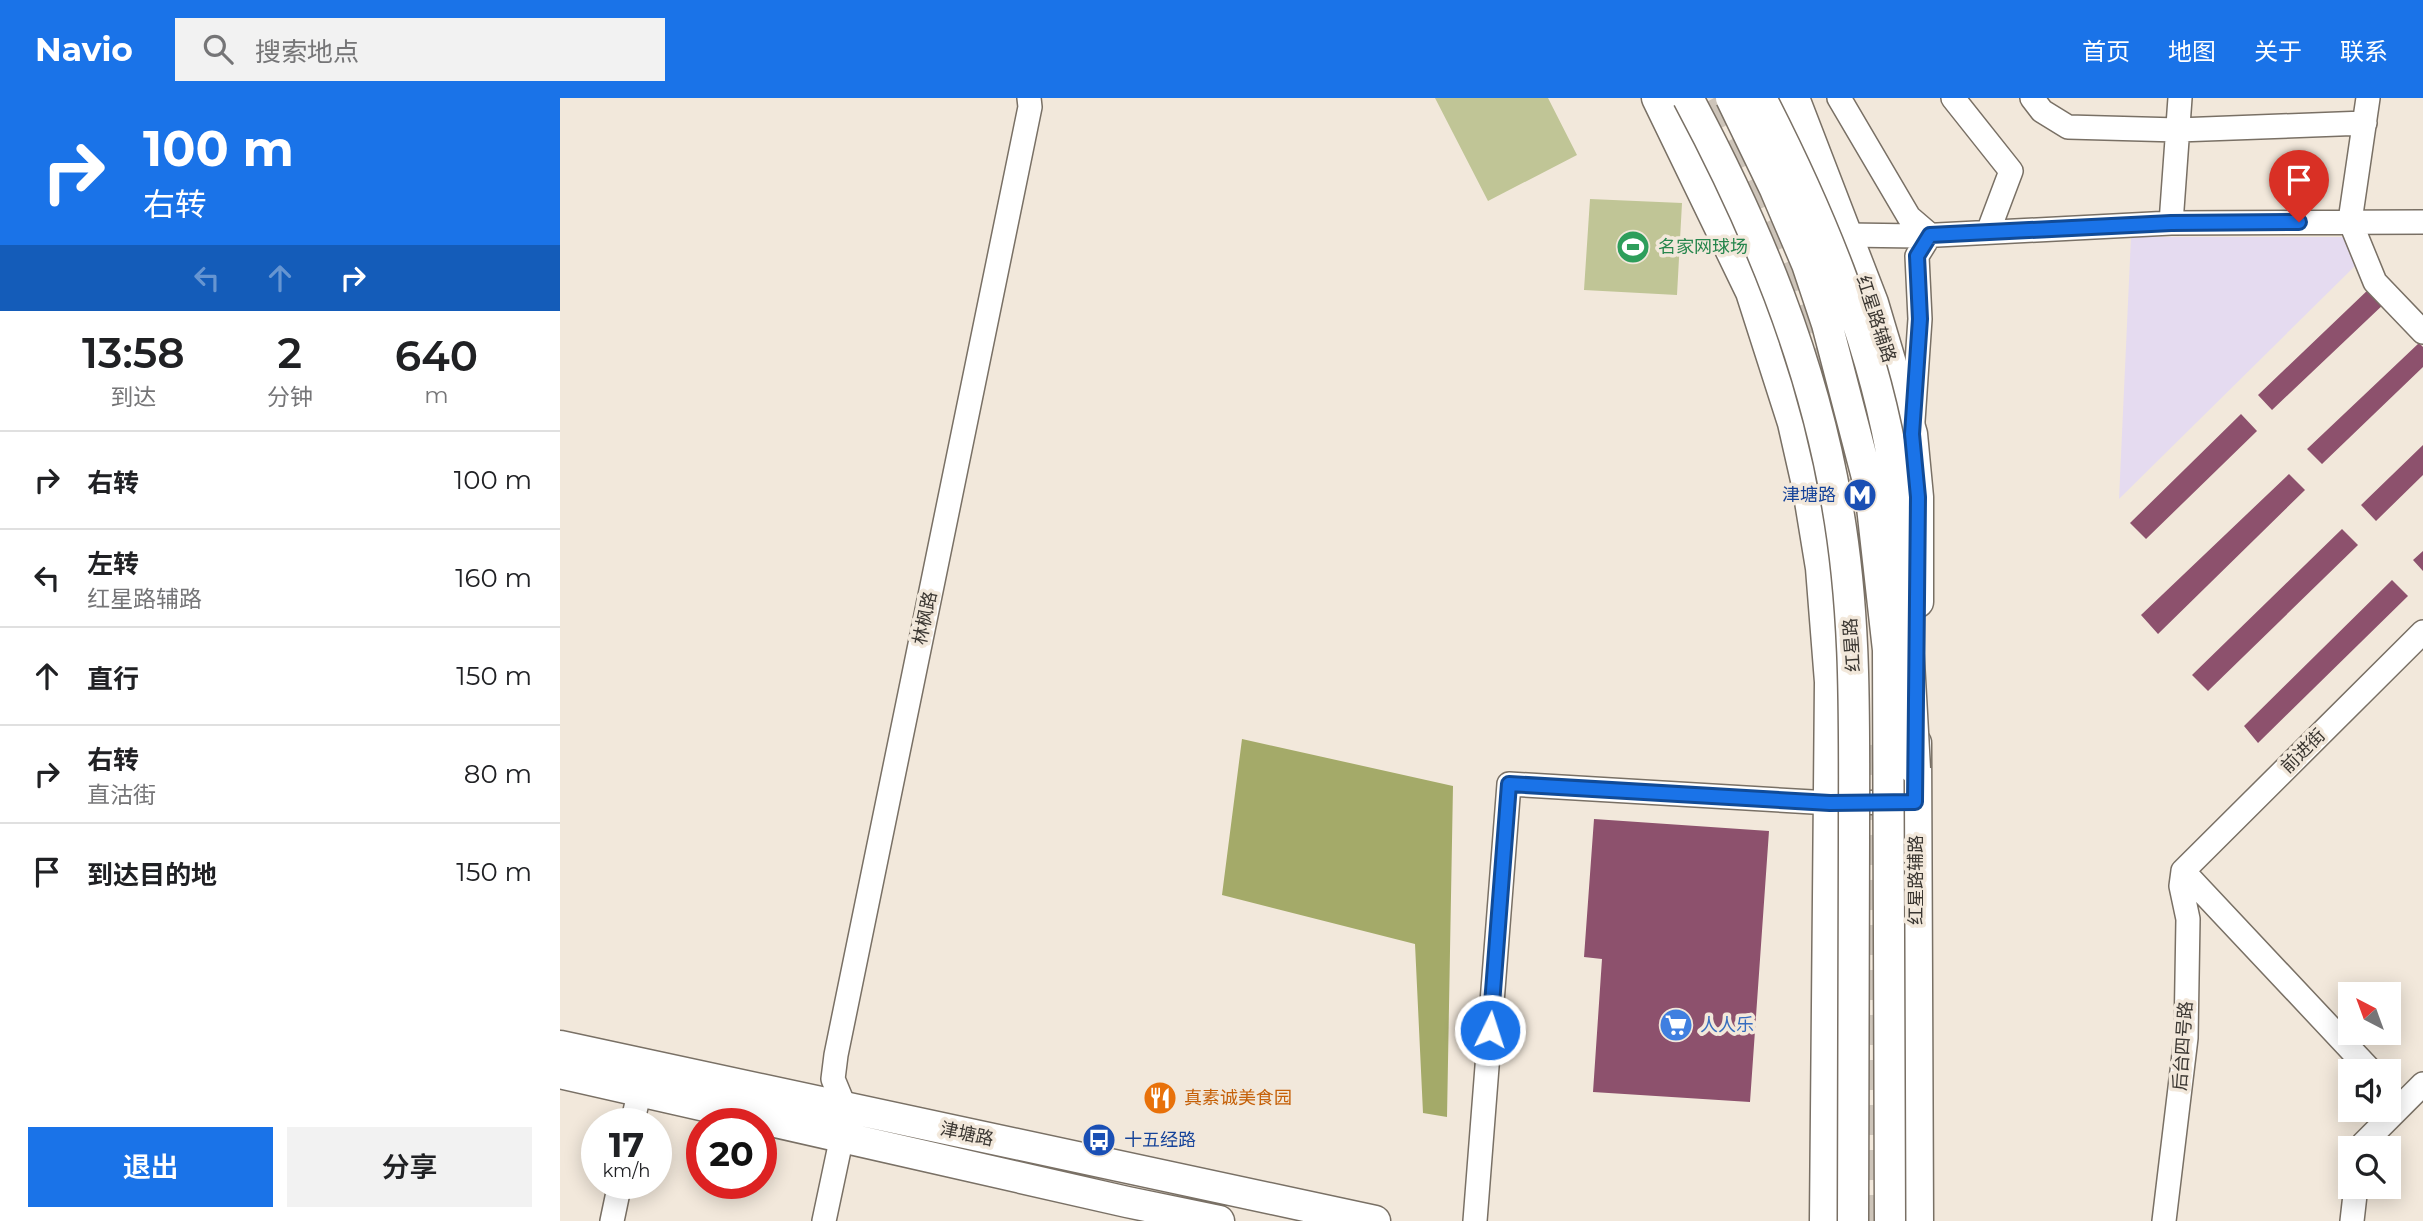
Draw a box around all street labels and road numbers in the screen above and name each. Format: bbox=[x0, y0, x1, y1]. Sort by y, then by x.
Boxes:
street label: 红星路辅路 bbox=[1852, 273, 1900, 365]
street label: 林枫路 bbox=[909, 589, 941, 647]
street label: 红星路 bbox=[1839, 617, 1865, 673]
street label: 前进街 bbox=[2276, 724, 2330, 778]
street label: 红星路辅路 bbox=[1905, 835, 1927, 925]
street label: 后台四号路 bbox=[2169, 1000, 2197, 1092]
street label: 津塘路 bbox=[938, 1118, 996, 1150]

